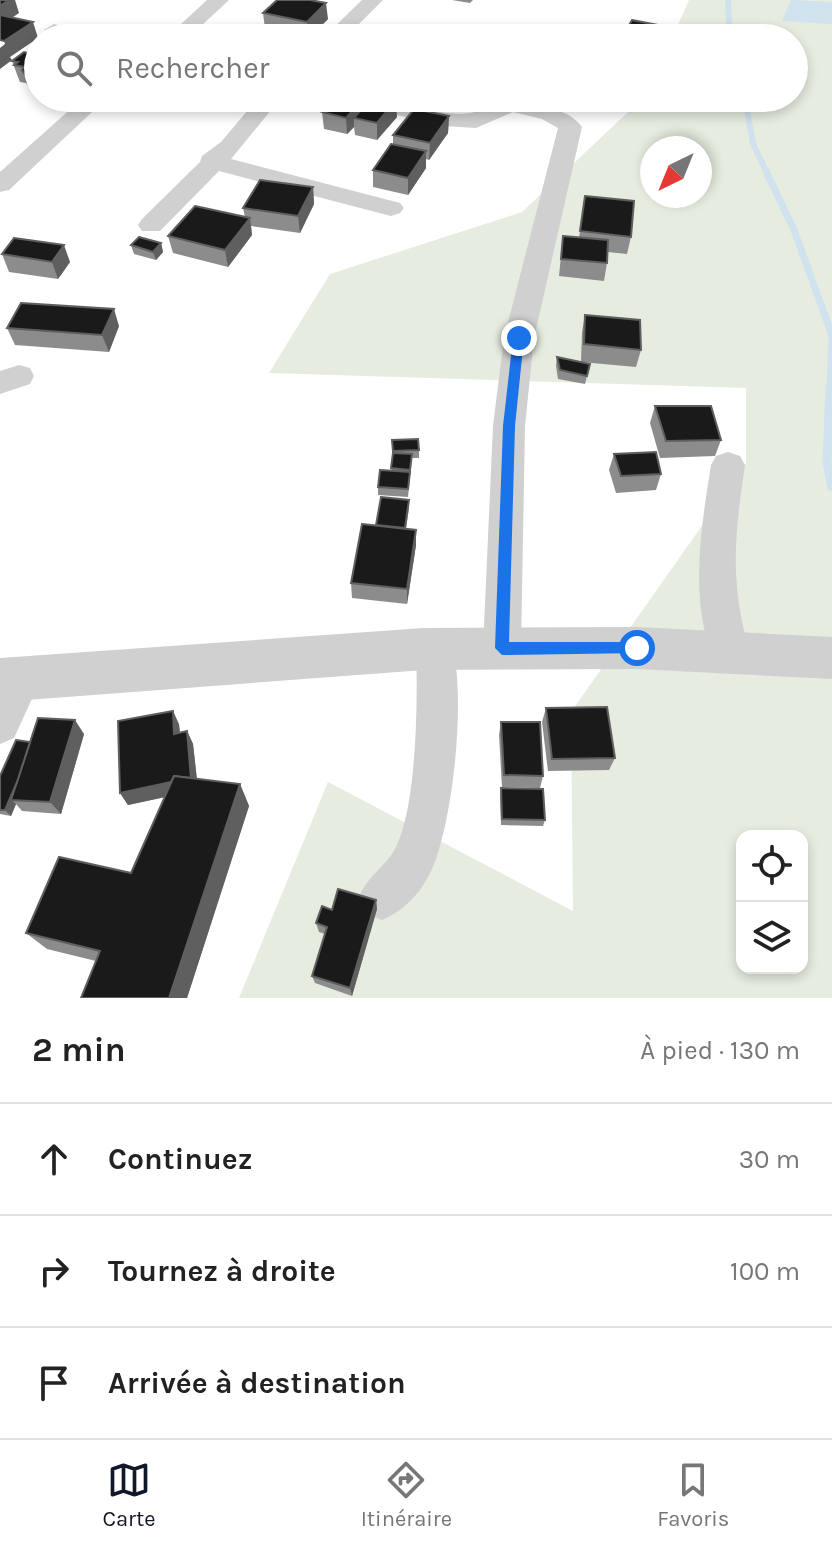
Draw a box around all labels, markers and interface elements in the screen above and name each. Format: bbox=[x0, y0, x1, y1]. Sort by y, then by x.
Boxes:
search box bbox=[24, 24, 808, 112]
icon: search bbox=[52, 46, 96, 90]
text: Rechercher bbox=[116, 50, 269, 86]
north arrow bbox=[640, 136, 712, 208]
route end bbox=[501, 320, 537, 356]
route start bbox=[619, 630, 655, 666]
map controls bbox=[736, 830, 808, 974]
button: locate bbox=[736, 830, 808, 902]
button: layers bbox=[736, 902, 808, 974]
text: 2 min bbox=[32, 1030, 126, 1070]
text: À pied · 130 m bbox=[640, 1035, 800, 1066]
icon: ahead bbox=[32, 1137, 76, 1181]
text: Continuez bbox=[108, 1141, 253, 1177]
text: 30 m bbox=[739, 1144, 800, 1175]
icon: right bbox=[32, 1249, 76, 1293]
text: Tournez à droite bbox=[108, 1253, 336, 1289]
text: 100 m bbox=[730, 1256, 800, 1287]
icon: arrive bbox=[32, 1361, 76, 1405]
text: Arrivée à destination bbox=[108, 1365, 406, 1401]
tab: Carte bbox=[103, 1458, 156, 1532]
tab: Itinéraire bbox=[361, 1458, 452, 1532]
tab: Favoris bbox=[657, 1458, 729, 1532]

